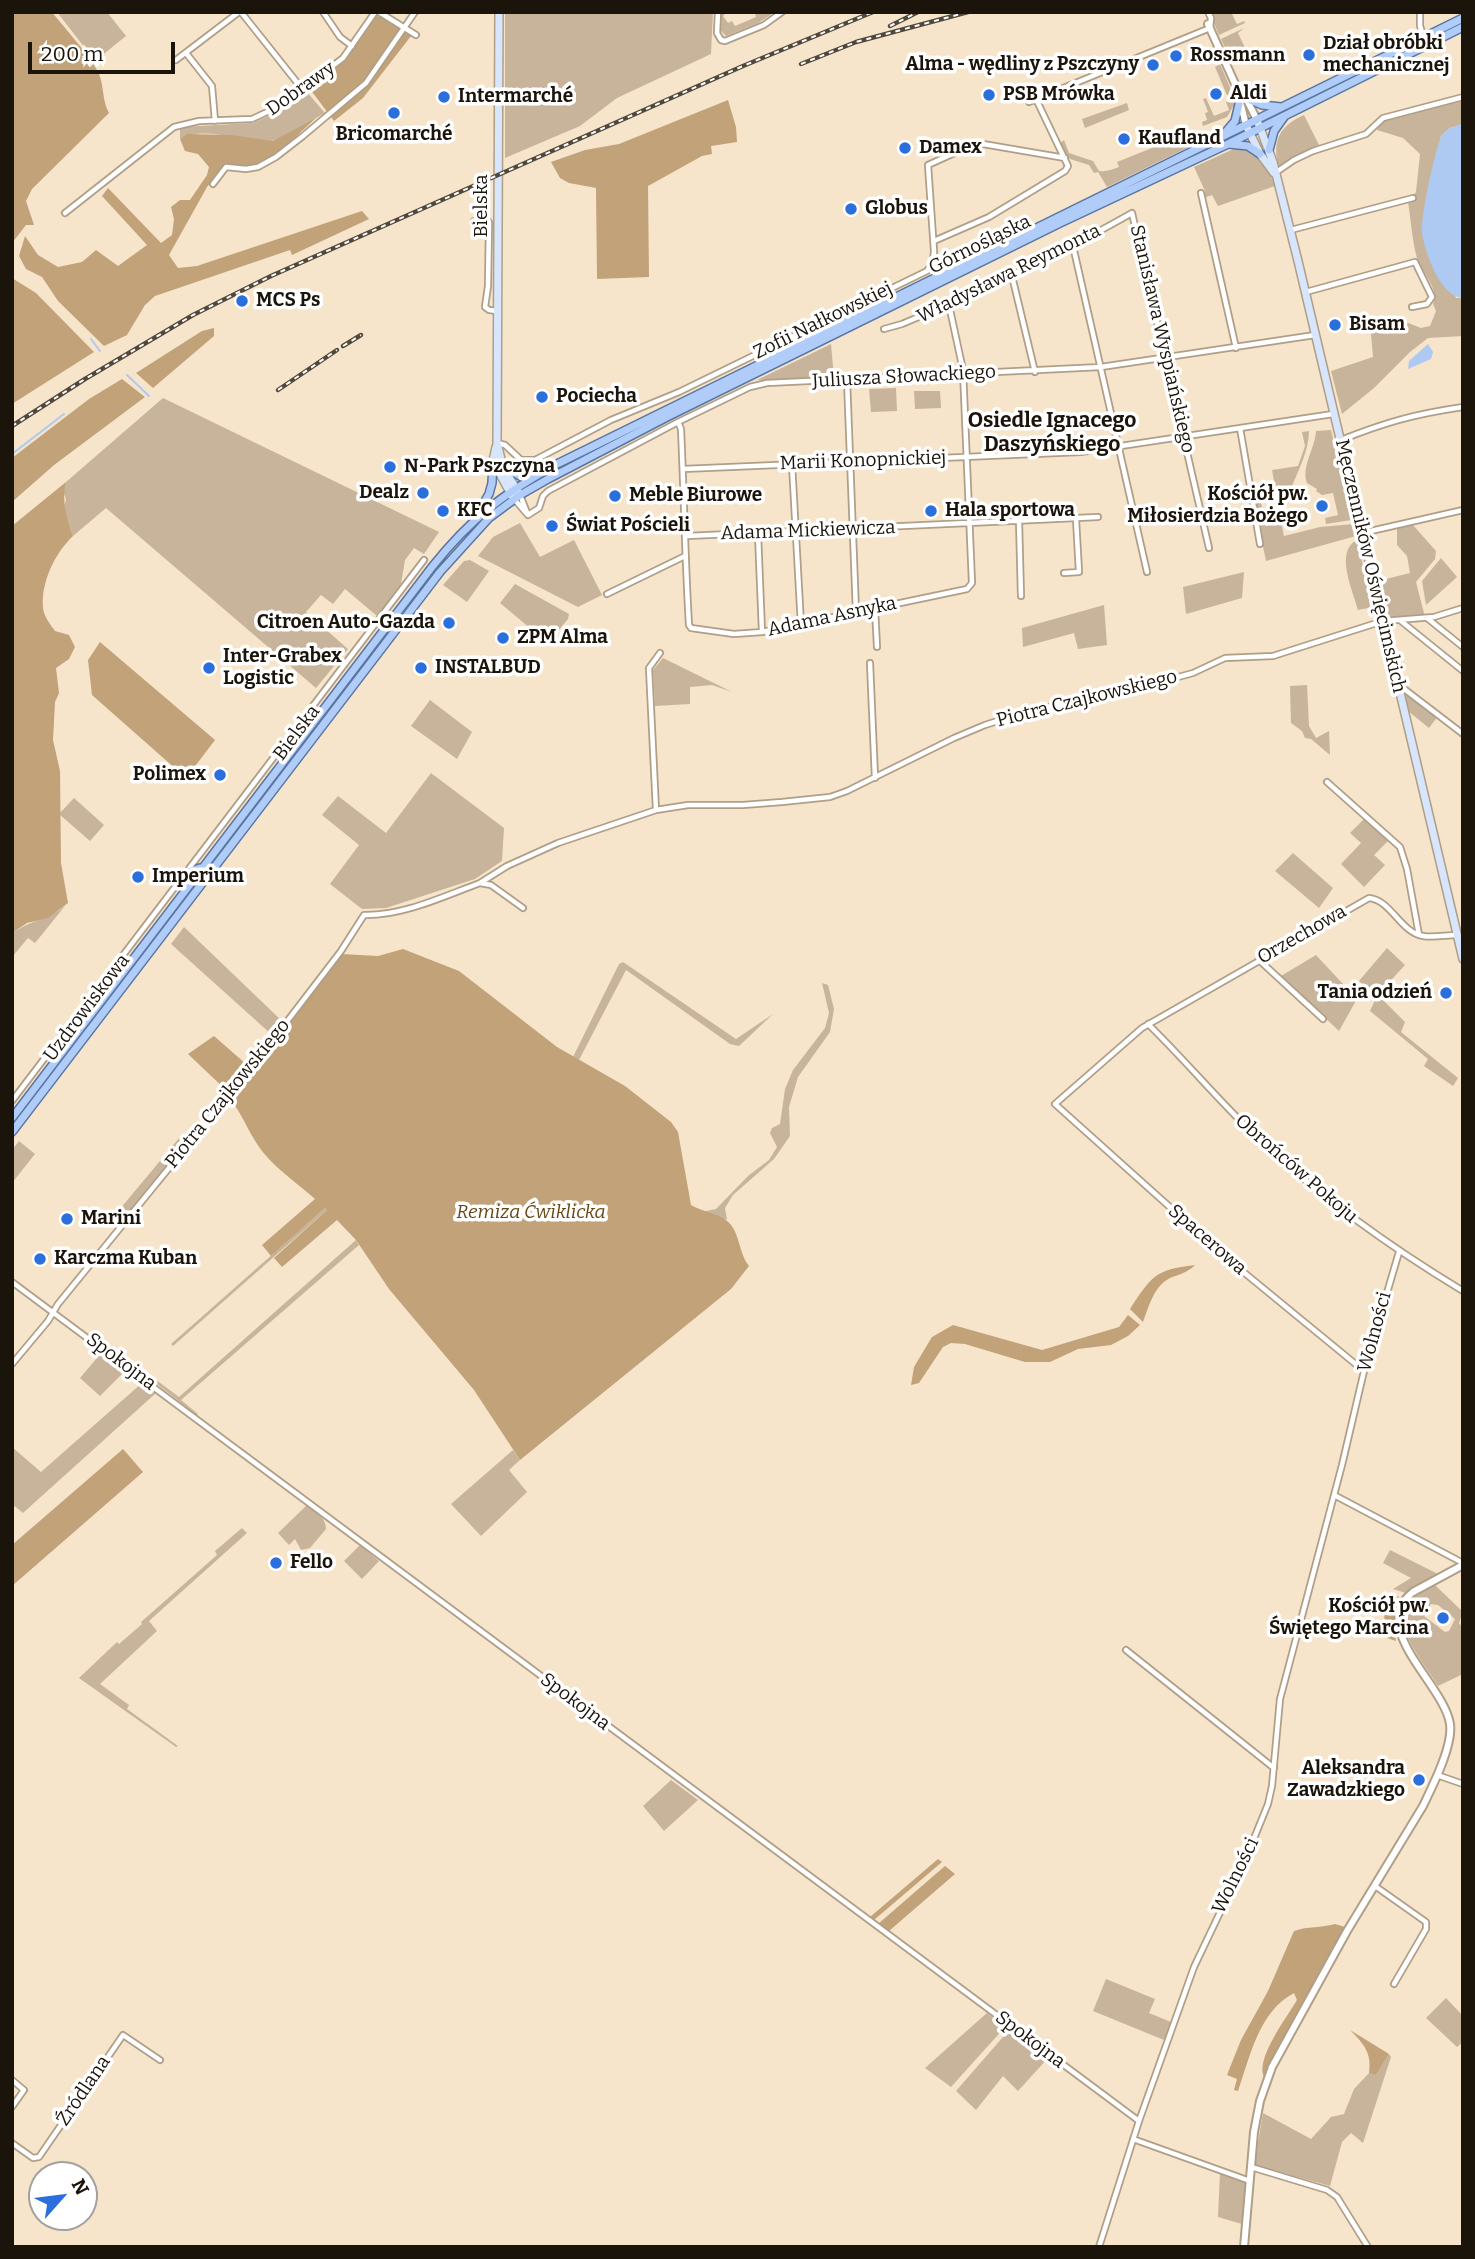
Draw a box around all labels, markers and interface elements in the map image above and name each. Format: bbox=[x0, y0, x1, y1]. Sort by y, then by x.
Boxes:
scale bar bbox=[32, 28, 178, 72]
place label: Dział obróbki mechanicznej bbox=[1323, 33, 1450, 77]
text: 200 m bbox=[41, 41, 104, 67]
place label: Rossmann bbox=[1190, 45, 1285, 67]
marker: Dział obróbki mechanicznej bbox=[1301, 47, 1317, 63]
marker: Rossmann bbox=[1168, 48, 1184, 64]
place label: Alma - wędliny z Pszczyny bbox=[905, 54, 1139, 76]
street label: Dobrawy bbox=[262, 57, 340, 121]
marker: Alma - wędliny z Pszczyny bbox=[1145, 57, 1161, 73]
place label: Aldi bbox=[1230, 83, 1267, 105]
place label: PSB Mrówka bbox=[1003, 84, 1115, 106]
place label: Intermarché bbox=[458, 86, 573, 108]
marker: Aldi bbox=[1208, 86, 1224, 102]
marker: PSB Mrówka bbox=[981, 87, 997, 103]
marker: Intermarché bbox=[436, 89, 452, 105]
marker: Bricomarché bbox=[386, 105, 402, 121]
place label: Bricomarché bbox=[336, 124, 452, 146]
place label: Kaufland bbox=[1138, 128, 1221, 150]
marker: Kaufland bbox=[1116, 131, 1132, 147]
place label: Damex bbox=[919, 137, 982, 159]
marker: Damex bbox=[897, 140, 913, 156]
street label: Bielska bbox=[471, 174, 493, 238]
place label: Globus bbox=[865, 198, 928, 220]
marker: Globus bbox=[843, 201, 859, 217]
street label: Górnośląska bbox=[925, 211, 1035, 279]
street label: Władysława Reymonta bbox=[914, 220, 1104, 328]
street label: Stanisława Wyspiańskiego bbox=[1125, 223, 1199, 455]
street label: Zofii Nałkowskiej bbox=[750, 277, 896, 365]
place label: MCS Ps bbox=[256, 290, 320, 312]
marker: MCS Ps bbox=[234, 293, 250, 309]
place label: Bisam bbox=[1349, 314, 1405, 336]
marker: Bisam bbox=[1327, 317, 1343, 333]
street label: Juliusza Słowackiego bbox=[812, 361, 996, 393]
place label: Pociecha bbox=[556, 386, 637, 408]
marker: Pociecha bbox=[534, 389, 550, 405]
district label: Osiedle Ignacego Daszyńskiego bbox=[968, 408, 1136, 458]
street label: Męczenników Oświęcimskich bbox=[1330, 437, 1410, 695]
street label: Marii Konopnickiej bbox=[779, 447, 947, 475]
place label: N-Park Pszczyna bbox=[404, 456, 555, 478]
marker: N-Park Pszczyna bbox=[382, 459, 398, 475]
place label: Dealz bbox=[359, 482, 409, 504]
place label: Kościół pw. Miłosierdzia Bożego bbox=[1127, 484, 1308, 528]
marker: Dealz bbox=[415, 485, 431, 501]
place label: Meble Biurowe bbox=[629, 485, 762, 507]
marker: Meble Biurowe bbox=[607, 488, 623, 504]
marker: Kościół pw. Miłosierdzia Bożego bbox=[1314, 498, 1330, 514]
place label: KFC bbox=[457, 500, 492, 522]
place label: Hala sportowa bbox=[945, 500, 1075, 522]
marker: KFC bbox=[435, 503, 451, 519]
marker: Hala sportowa bbox=[923, 503, 939, 519]
place label: Świat Pościeli bbox=[566, 515, 690, 537]
street label: Adama Mickiewicza bbox=[720, 517, 896, 545]
marker: Świat Pościeli bbox=[544, 518, 560, 534]
street label: Adama Asnyka bbox=[766, 592, 898, 642]
place label: Citroen Auto-Gazda bbox=[257, 612, 435, 634]
marker: Citroen Auto-Gazda bbox=[441, 615, 457, 631]
place label: ZPM Alma bbox=[517, 627, 608, 649]
marker: ZPM Alma bbox=[495, 630, 511, 646]
place label: Inter-Grabex Logistic bbox=[223, 646, 342, 690]
place label: INSTALBUD bbox=[435, 657, 541, 679]
marker: Inter-Grabex Logistic bbox=[201, 660, 217, 676]
marker: INSTALBUD bbox=[413, 660, 429, 676]
street label: Piotra Czajkowskiego bbox=[994, 666, 1180, 732]
street label: Bielska bbox=[269, 701, 325, 765]
place label: Polimex bbox=[133, 764, 206, 786]
marker: Polimex bbox=[212, 767, 228, 783]
place label: Imperium bbox=[152, 866, 244, 888]
marker: Imperium bbox=[130, 869, 146, 885]
street label: Orzechowa bbox=[1254, 900, 1350, 970]
street label: Uzdrowiskowa bbox=[39, 950, 135, 1066]
place label: Tania odzień bbox=[1317, 982, 1432, 1004]
marker: Tania odzień bbox=[1438, 985, 1454, 1001]
street label: Piotra Czajkowskiego bbox=[161, 1015, 295, 1173]
street label: Obrońców Pokoju bbox=[1230, 1110, 1362, 1228]
street label: Spacerowa bbox=[1163, 1200, 1251, 1280]
park label: Remiza Ćwiklicka bbox=[456, 1202, 606, 1224]
place label: Marini bbox=[81, 1208, 141, 1230]
marker: Marini bbox=[59, 1211, 75, 1227]
place label: Karczma Kuban bbox=[54, 1248, 197, 1270]
marker: Karczma Kuban bbox=[32, 1251, 48, 1267]
street label: Wolności bbox=[1353, 1290, 1397, 1374]
street label: Spokojna bbox=[82, 1328, 160, 1396]
place label: Fello bbox=[290, 1552, 333, 1574]
marker: Fello bbox=[268, 1555, 284, 1571]
place label: Kościół pw. Świętego Marcina bbox=[1269, 1596, 1429, 1640]
marker: Kościół pw. Świętego Marcina bbox=[1435, 1610, 1451, 1626]
street label: Spokojna bbox=[536, 1668, 614, 1736]
place label: Aleksandra Zawadzkiego bbox=[1287, 1758, 1405, 1802]
marker: Aleksandra Zawadzkiego bbox=[1411, 1772, 1427, 1788]
street label: Wolności bbox=[1208, 1834, 1264, 1918]
street label: Spokojna bbox=[991, 2006, 1069, 2074]
street label: Źródlana bbox=[52, 2052, 116, 2130]
north arrow bbox=[28, 2161, 98, 2231]
text: N bbox=[67, 2175, 94, 2199]

